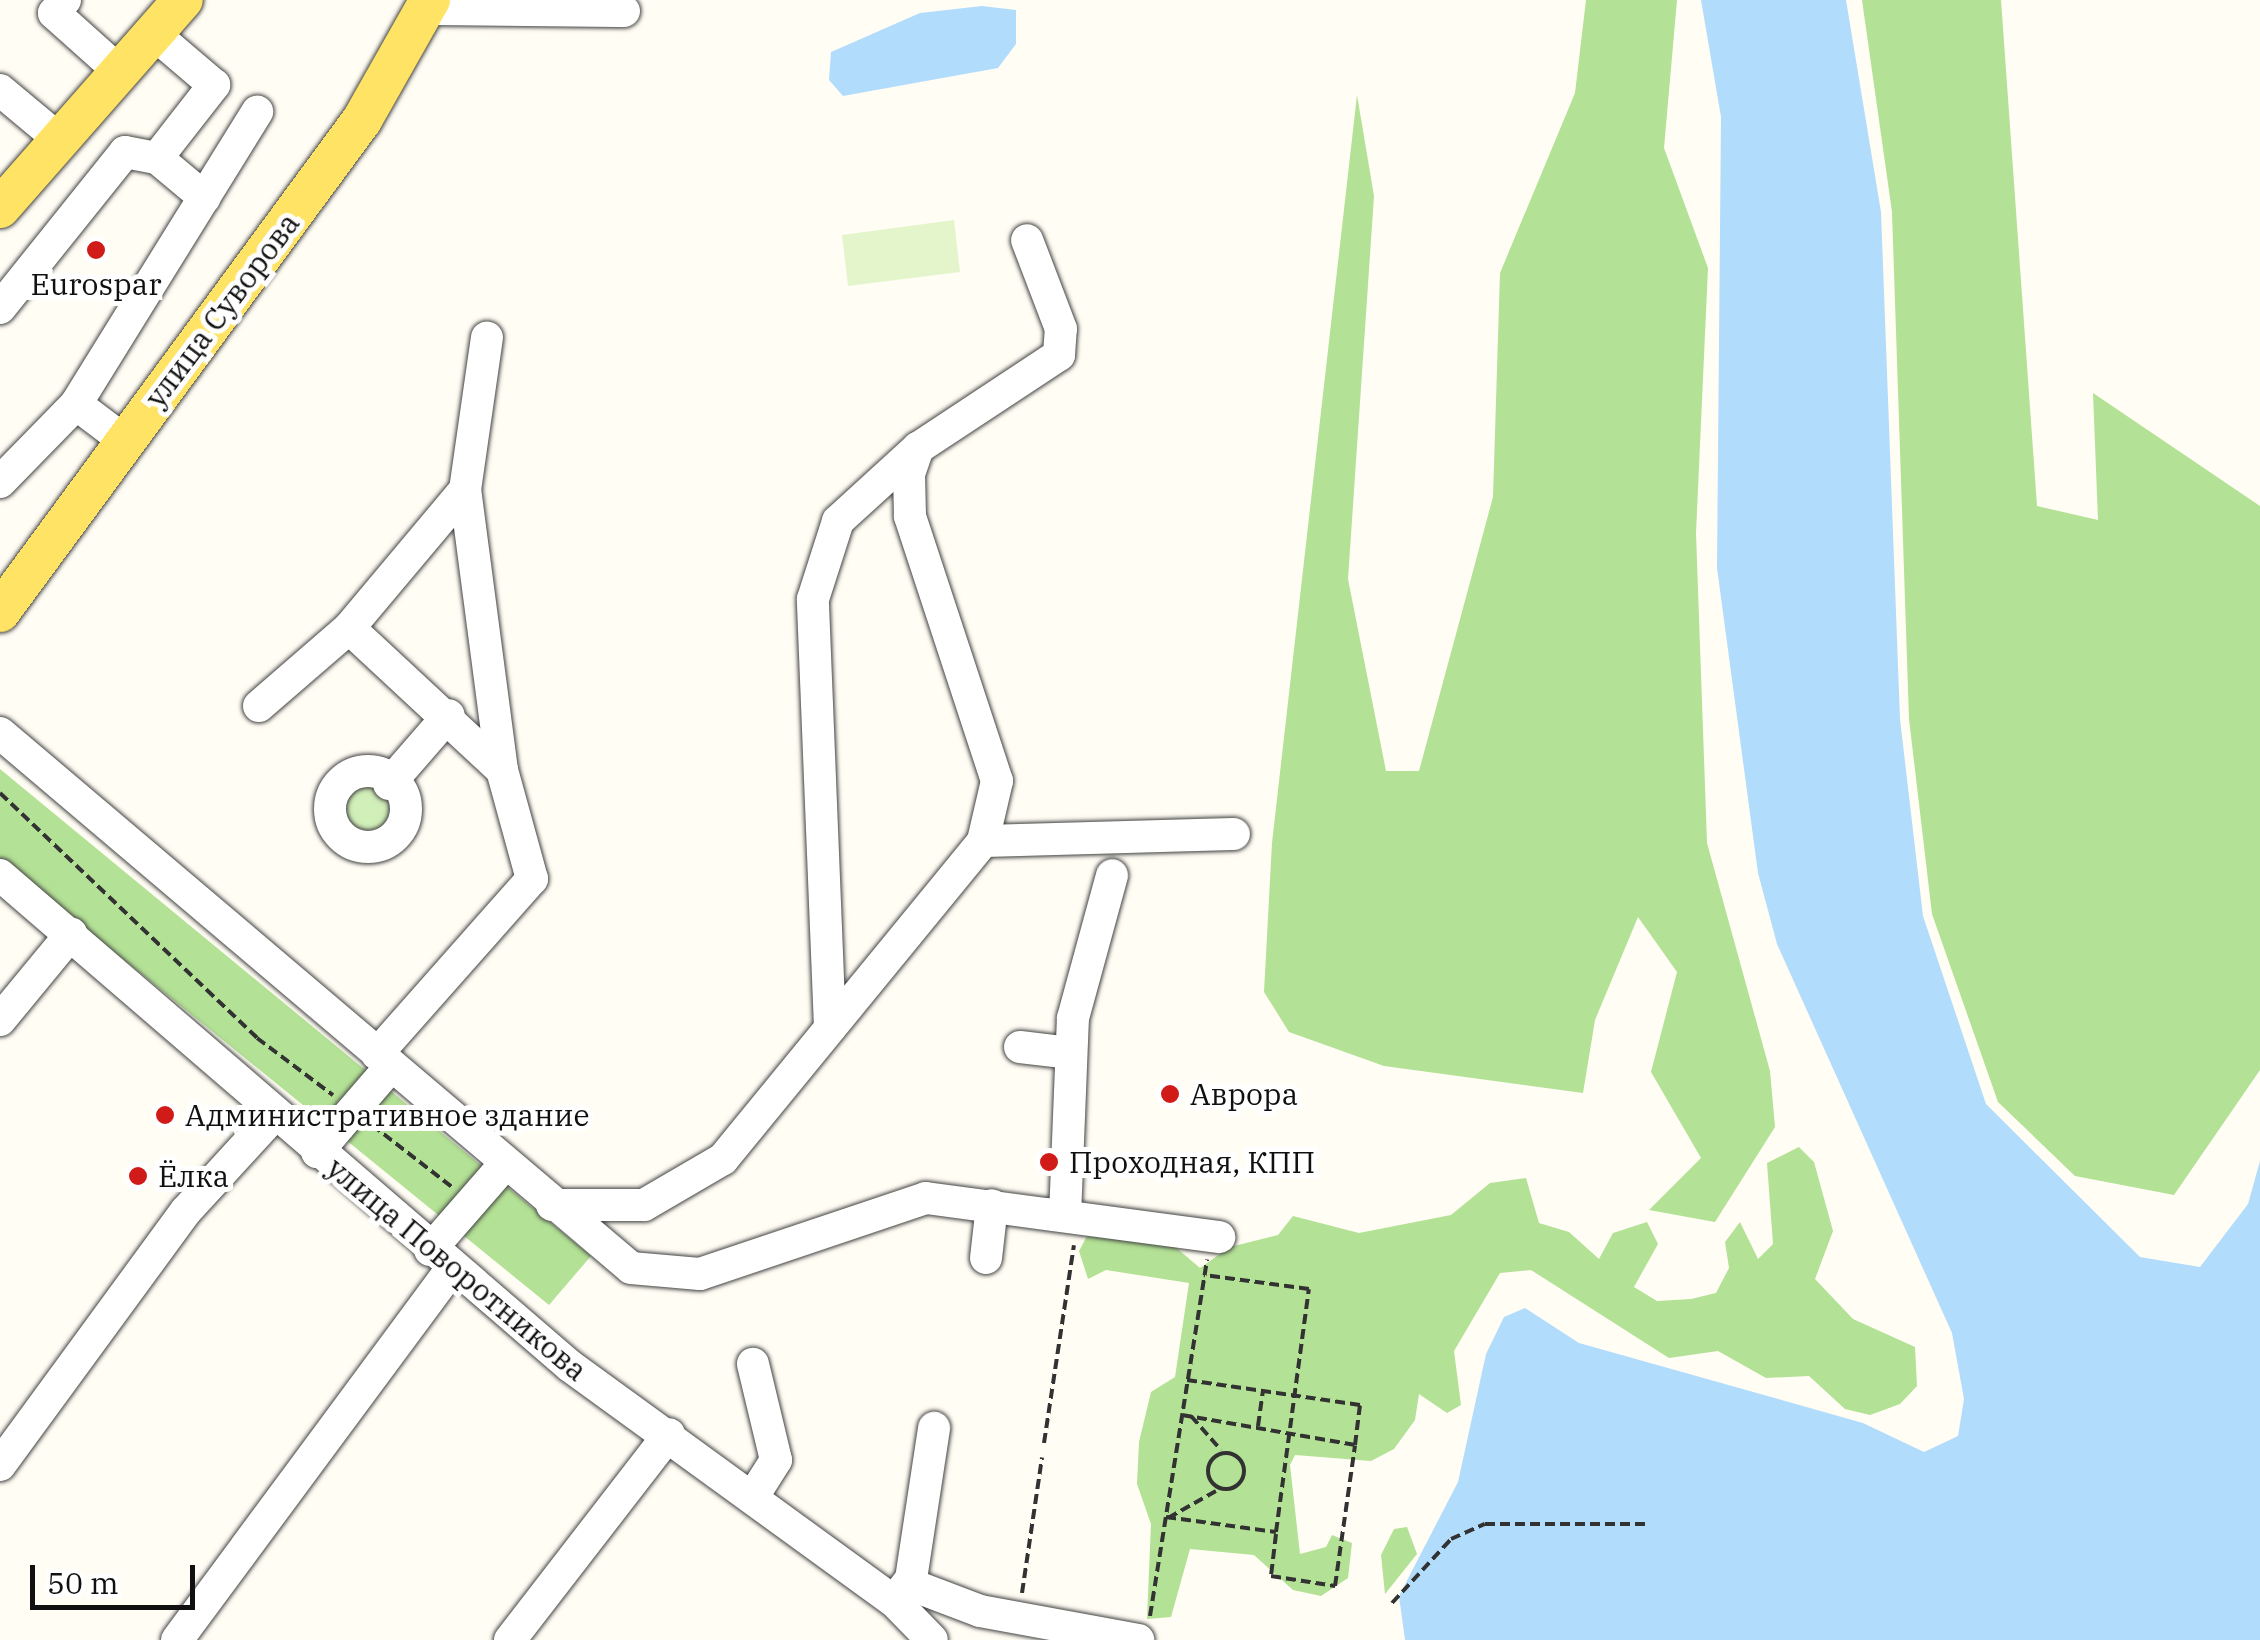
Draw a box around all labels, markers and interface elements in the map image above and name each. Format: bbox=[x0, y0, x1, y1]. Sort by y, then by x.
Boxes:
street label: улица Суворова bbox=[137, 206, 307, 414]
marker: Eurospar bbox=[85, 239, 107, 261]
place label: Eurospar bbox=[30, 266, 162, 302]
place label: Аврора bbox=[1190, 1076, 1298, 1112]
marker: Аврора bbox=[1159, 1083, 1181, 1105]
place label: Административное здание bbox=[185, 1097, 590, 1133]
marker: Административное здание bbox=[154, 1104, 176, 1126]
place label: Проходная, КПП bbox=[1069, 1144, 1315, 1180]
street label: улица Поворотникова bbox=[320, 1150, 594, 1388]
marker: Проходная, КПП bbox=[1038, 1151, 1060, 1173]
place label: Ёлка bbox=[158, 1158, 229, 1194]
marker: Ёлка bbox=[127, 1165, 149, 1187]
scale bar bbox=[35, 1545, 200, 1607]
text: 50 m bbox=[47, 1563, 119, 1602]

